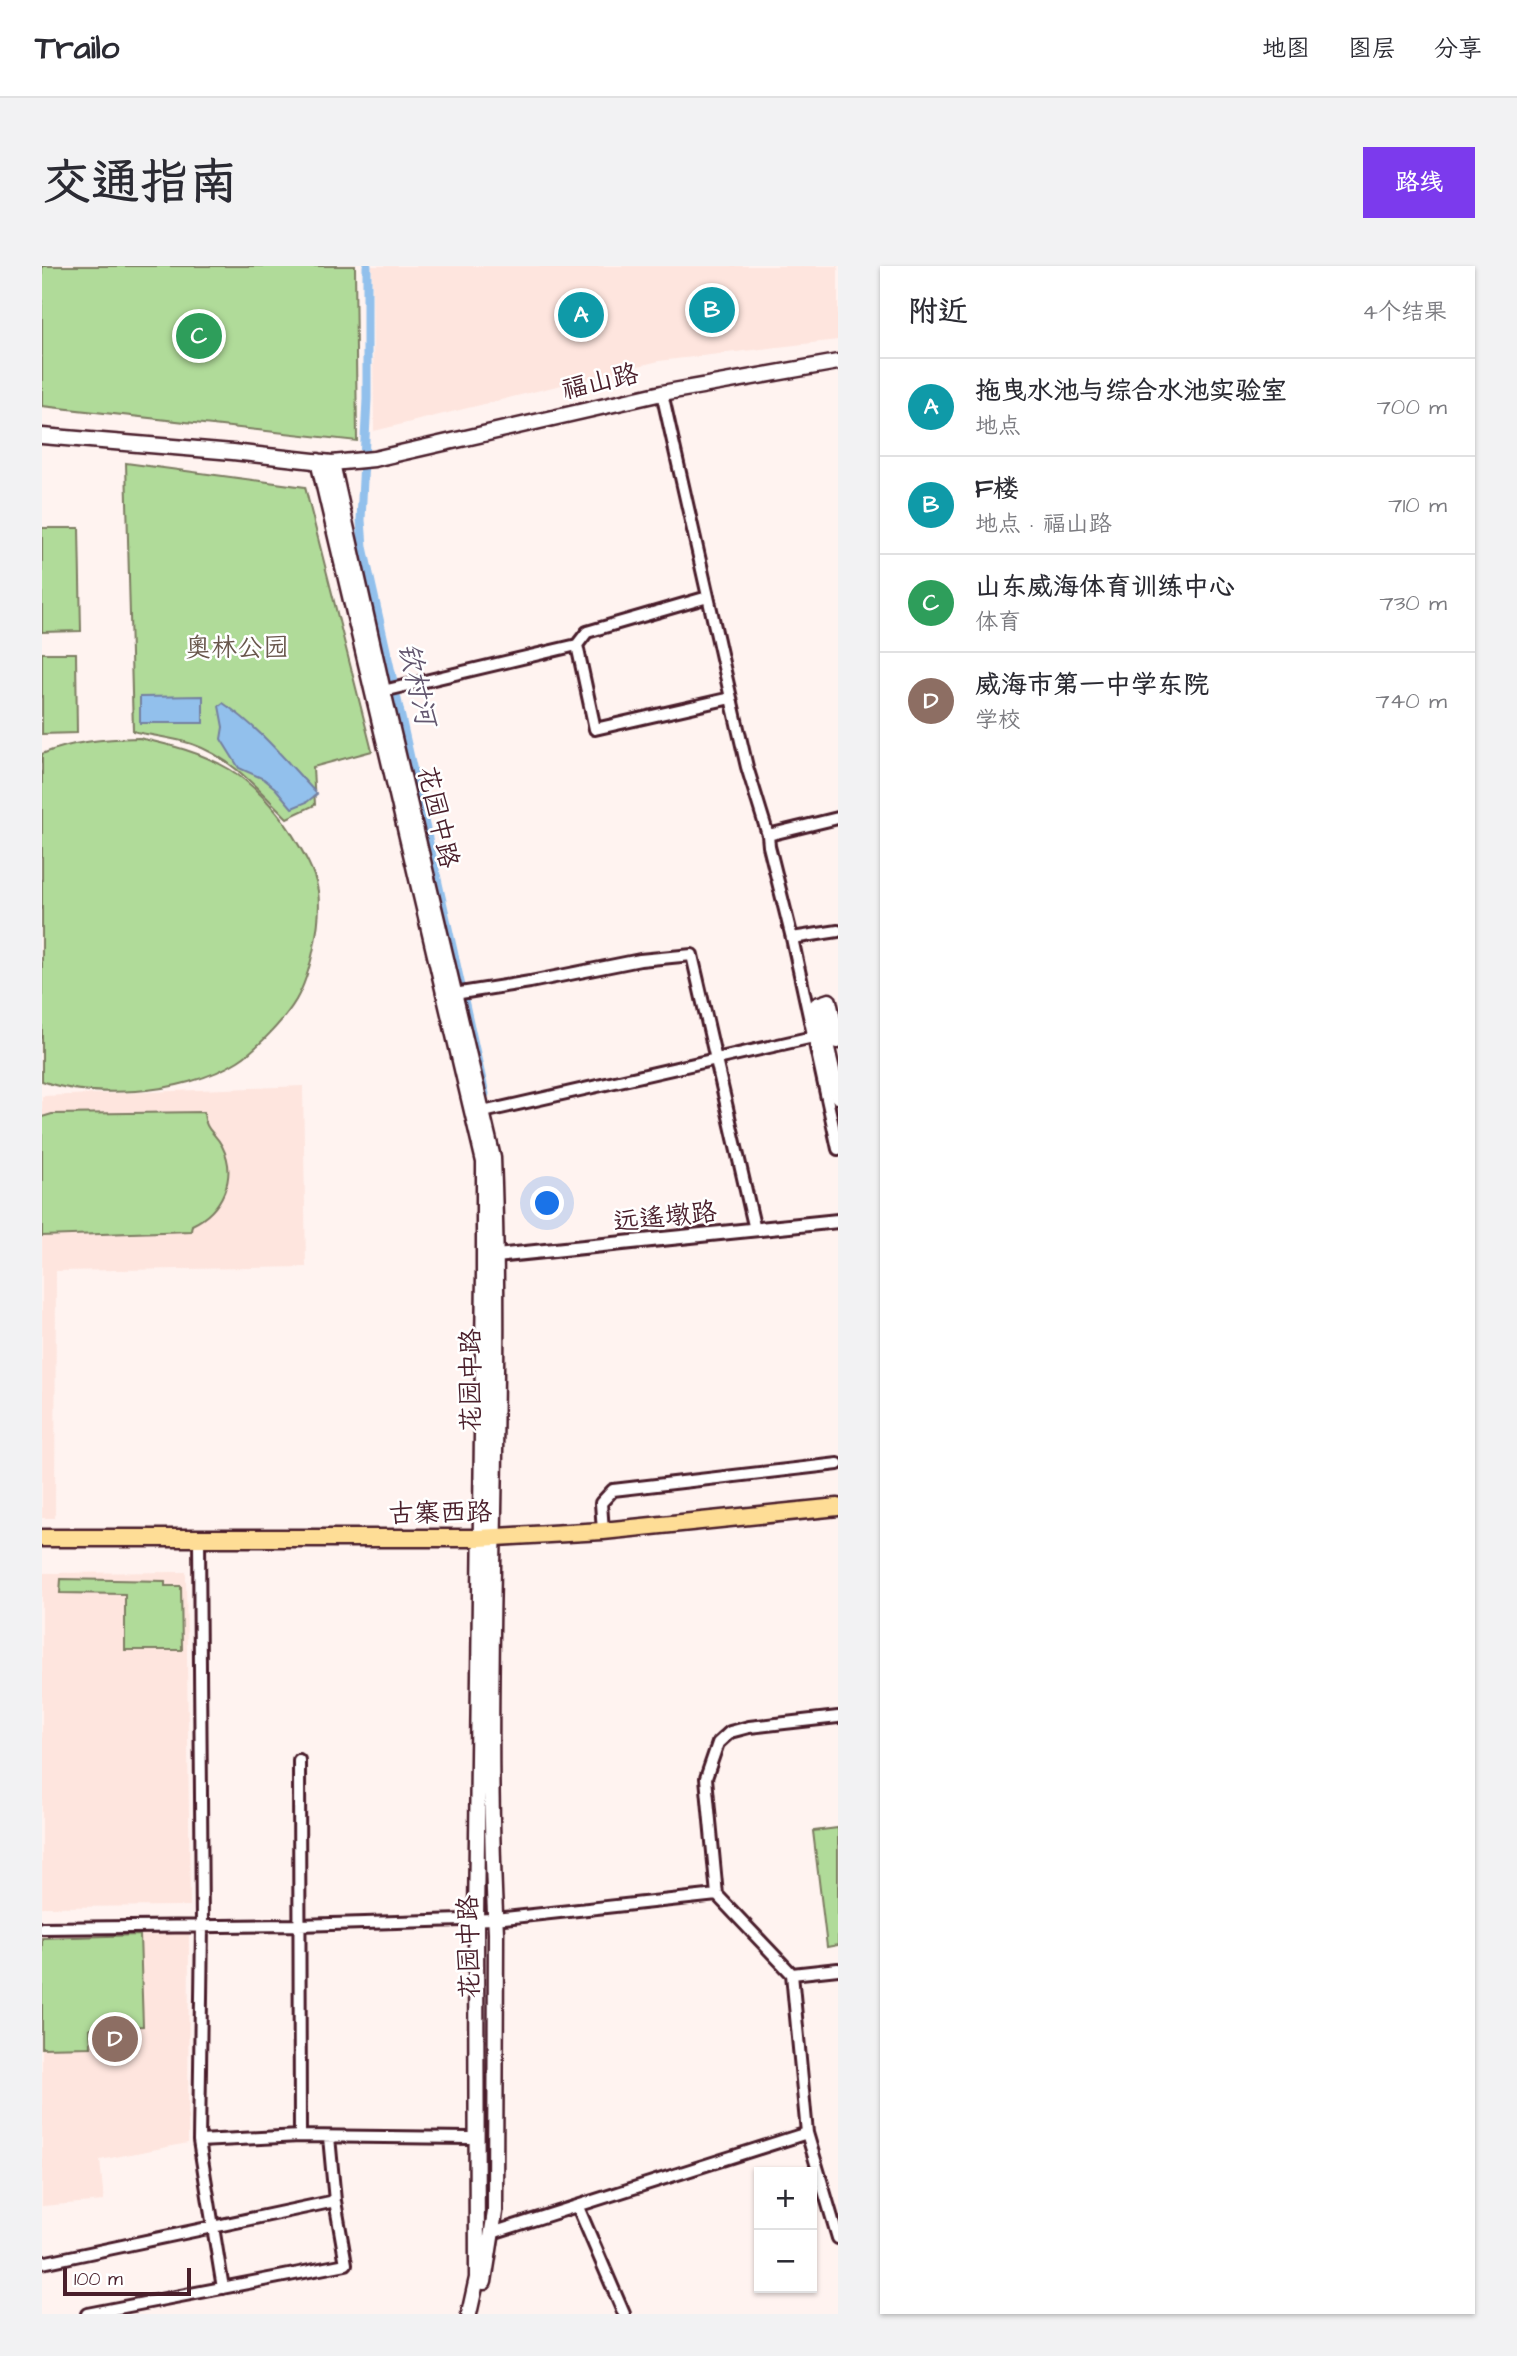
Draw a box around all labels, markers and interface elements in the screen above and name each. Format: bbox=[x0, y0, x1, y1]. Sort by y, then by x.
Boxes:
text: Trailo bbox=[35, 25, 119, 71]
text: 地图 bbox=[1262, 32, 1310, 66]
text: 图层 bbox=[1348, 32, 1396, 66]
text: 分享 bbox=[1434, 32, 1482, 66]
button: 路线 bbox=[1363, 147, 1475, 218]
text: 交通指南 bbox=[42, 150, 238, 218]
pin: B bbox=[689, 284, 735, 336]
pin: A bbox=[558, 289, 604, 341]
text: 附近 bbox=[908, 291, 968, 333]
text: 4个结果 bbox=[1362, 296, 1447, 328]
pin: C bbox=[176, 310, 222, 362]
street label: 福山路 bbox=[558, 356, 642, 408]
text: 拖曳水池与综合水池实验室 bbox=[975, 373, 1287, 409]
text: A bbox=[924, 391, 938, 423]
text: 700 m bbox=[1377, 391, 1447, 423]
text: 地点 bbox=[975, 410, 1021, 442]
text: F楼 bbox=[975, 471, 1019, 507]
text: B bbox=[923, 489, 939, 521]
text: 710 m bbox=[1388, 489, 1447, 521]
text: 地点 · 福山路 bbox=[975, 508, 1112, 540]
text: 山东威海体育训练中心 bbox=[975, 569, 1235, 605]
text: C bbox=[923, 587, 939, 619]
text: 730 m bbox=[1380, 587, 1447, 619]
text: 体育 bbox=[975, 606, 1021, 638]
park label: 奥林公园 bbox=[185, 630, 289, 666]
water label: 钦村河 bbox=[389, 639, 446, 733]
text: 威海市第一中学东院 bbox=[975, 667, 1209, 703]
text: D bbox=[924, 685, 938, 717]
text: 740 m bbox=[1376, 685, 1447, 717]
text: 学校 bbox=[975, 704, 1021, 736]
street label: 花园中路 bbox=[409, 762, 467, 872]
your location bbox=[530, 1186, 564, 1220]
street label: 远遥墩路 bbox=[611, 1194, 719, 1240]
street label: 花园中路 bbox=[453, 1328, 489, 1432]
street label: 古寨西路 bbox=[388, 1494, 492, 1532]
street label: 花园中路 bbox=[450, 1895, 488, 1999]
pin: D bbox=[92, 2013, 138, 2065]
map controls bbox=[754, 2167, 817, 2293]
button: + bbox=[754, 2167, 817, 2230]
button: − bbox=[754, 2230, 817, 2293]
scale bar bbox=[63, 2265, 191, 2297]
text: 100 m bbox=[74, 2266, 123, 2293]

